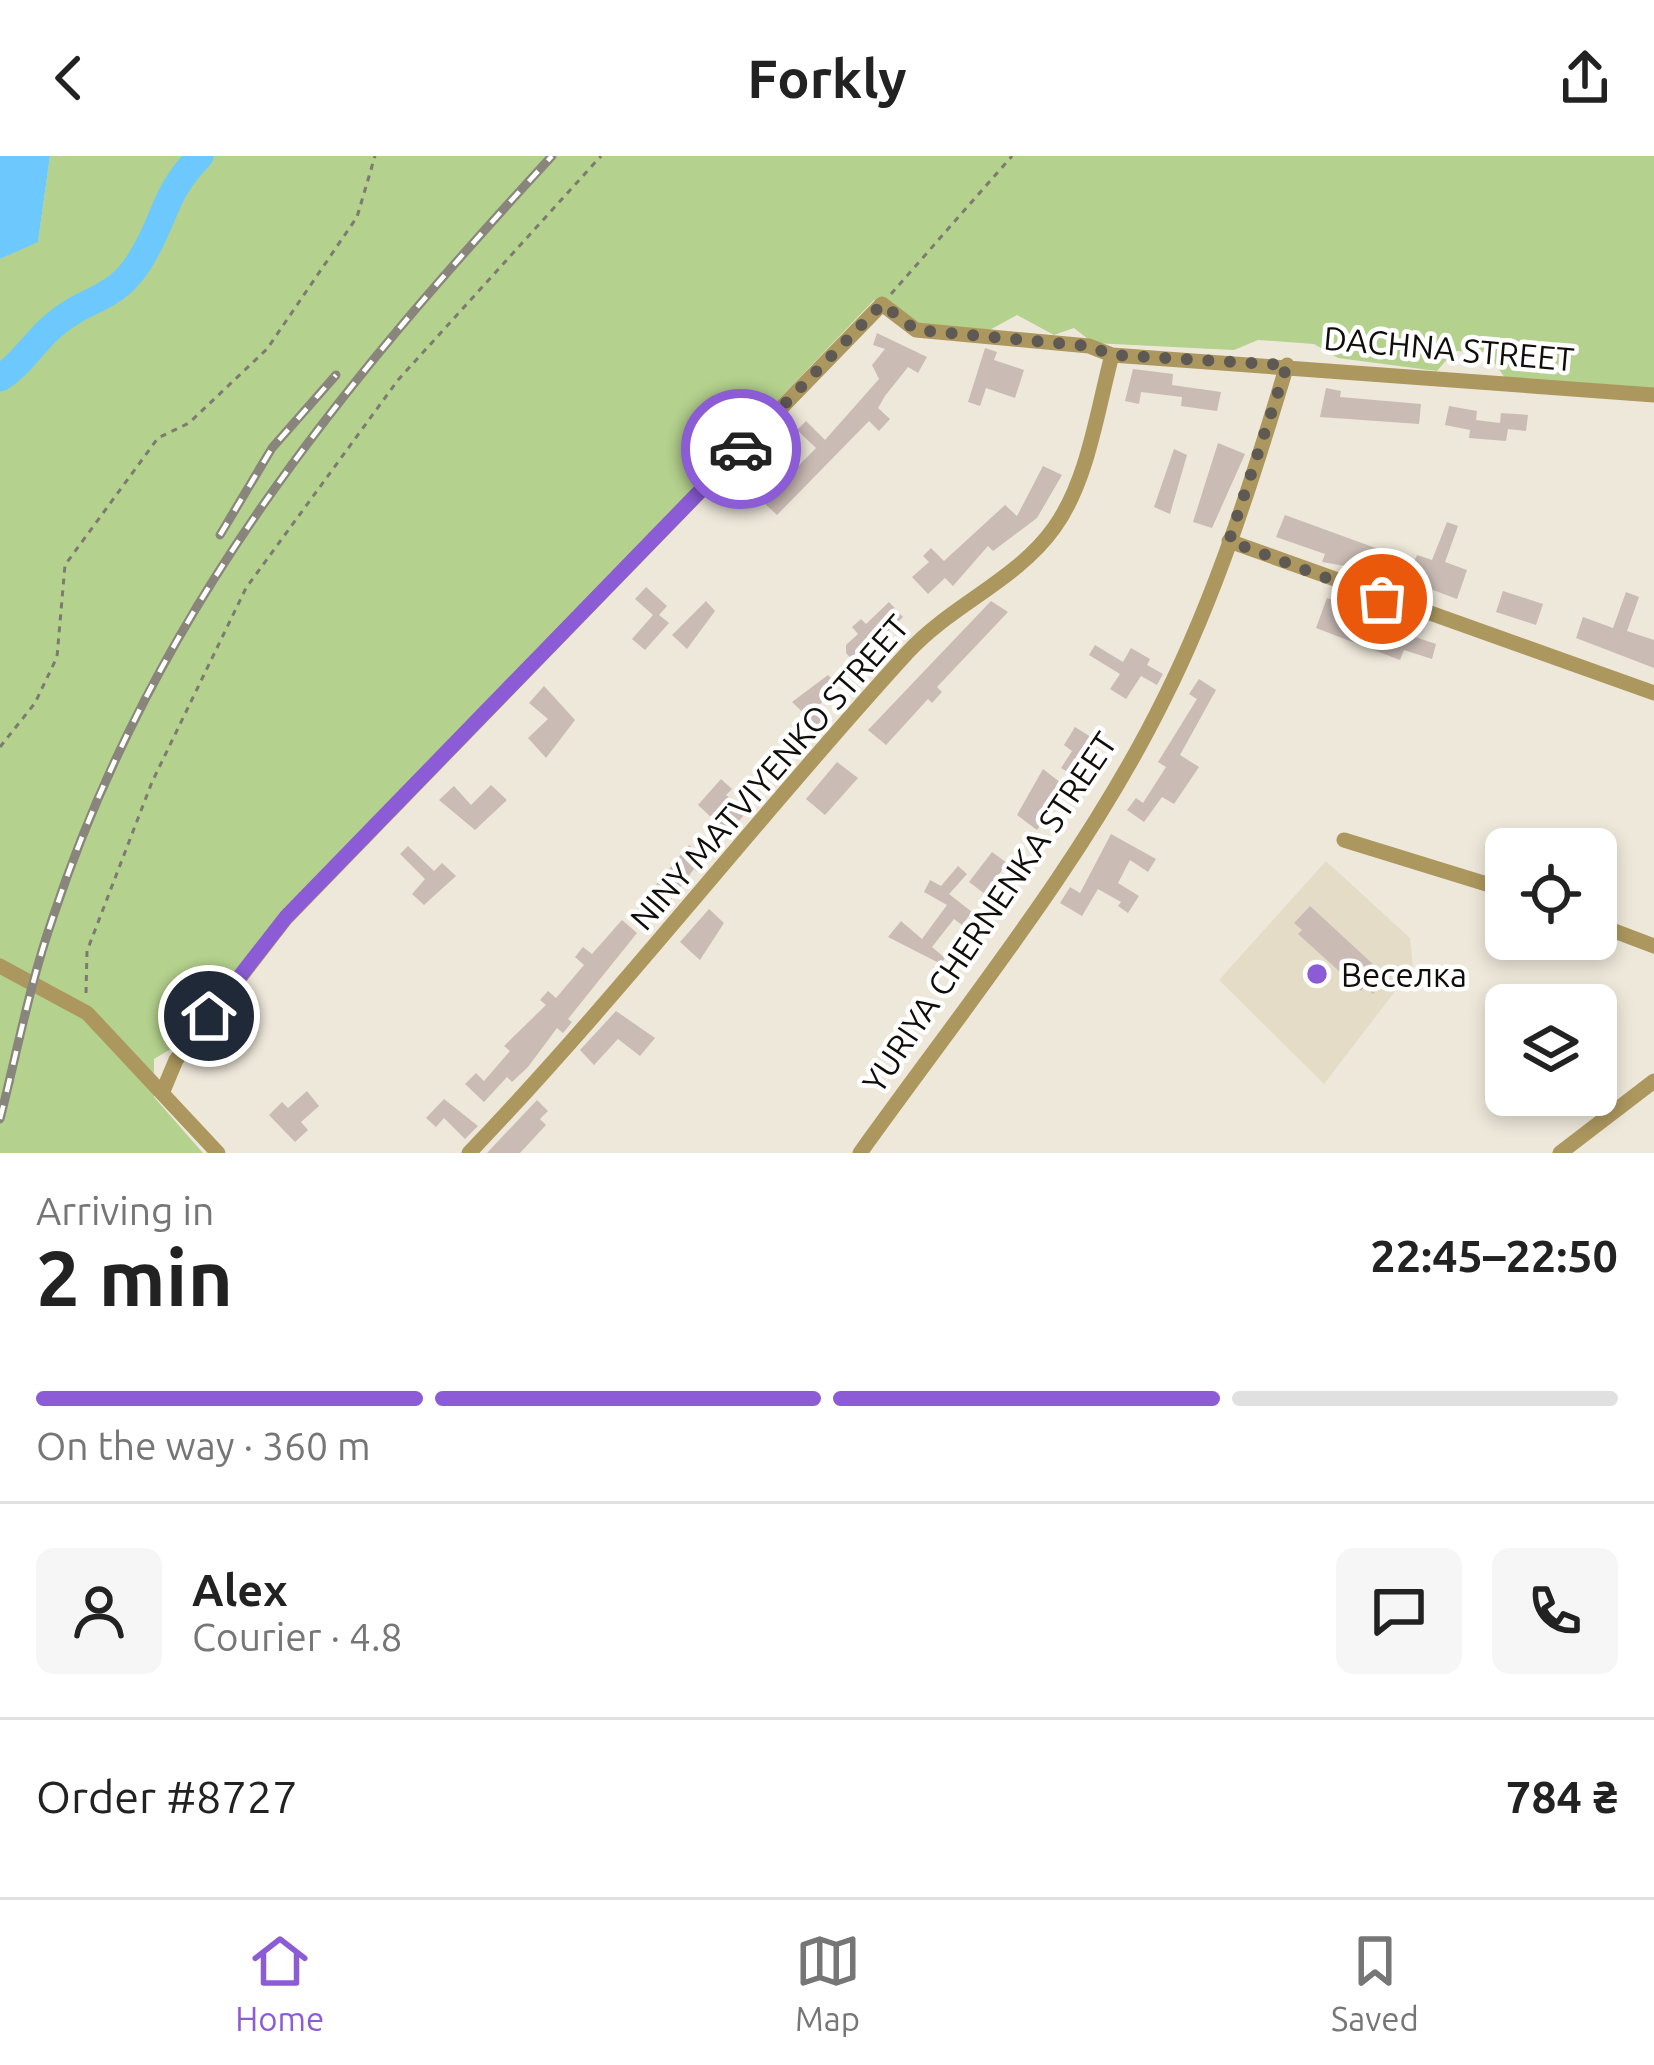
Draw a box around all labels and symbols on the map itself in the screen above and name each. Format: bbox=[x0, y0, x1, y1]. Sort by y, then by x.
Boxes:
street label: DACHNA STREET bbox=[1322, 319, 1576, 377]
courier bbox=[681, 389, 801, 509]
pin bbox=[1331, 548, 1433, 650]
street label: NINY MATVIYENKO STREET bbox=[622, 607, 916, 937]
street label: YURIYA CHERNENKA STREET bbox=[855, 725, 1123, 1099]
place label: Веселка bbox=[1341, 956, 1467, 993]
marker: Веселка bbox=[1304, 961, 1330, 987]
pin bbox=[158, 965, 260, 1067]

